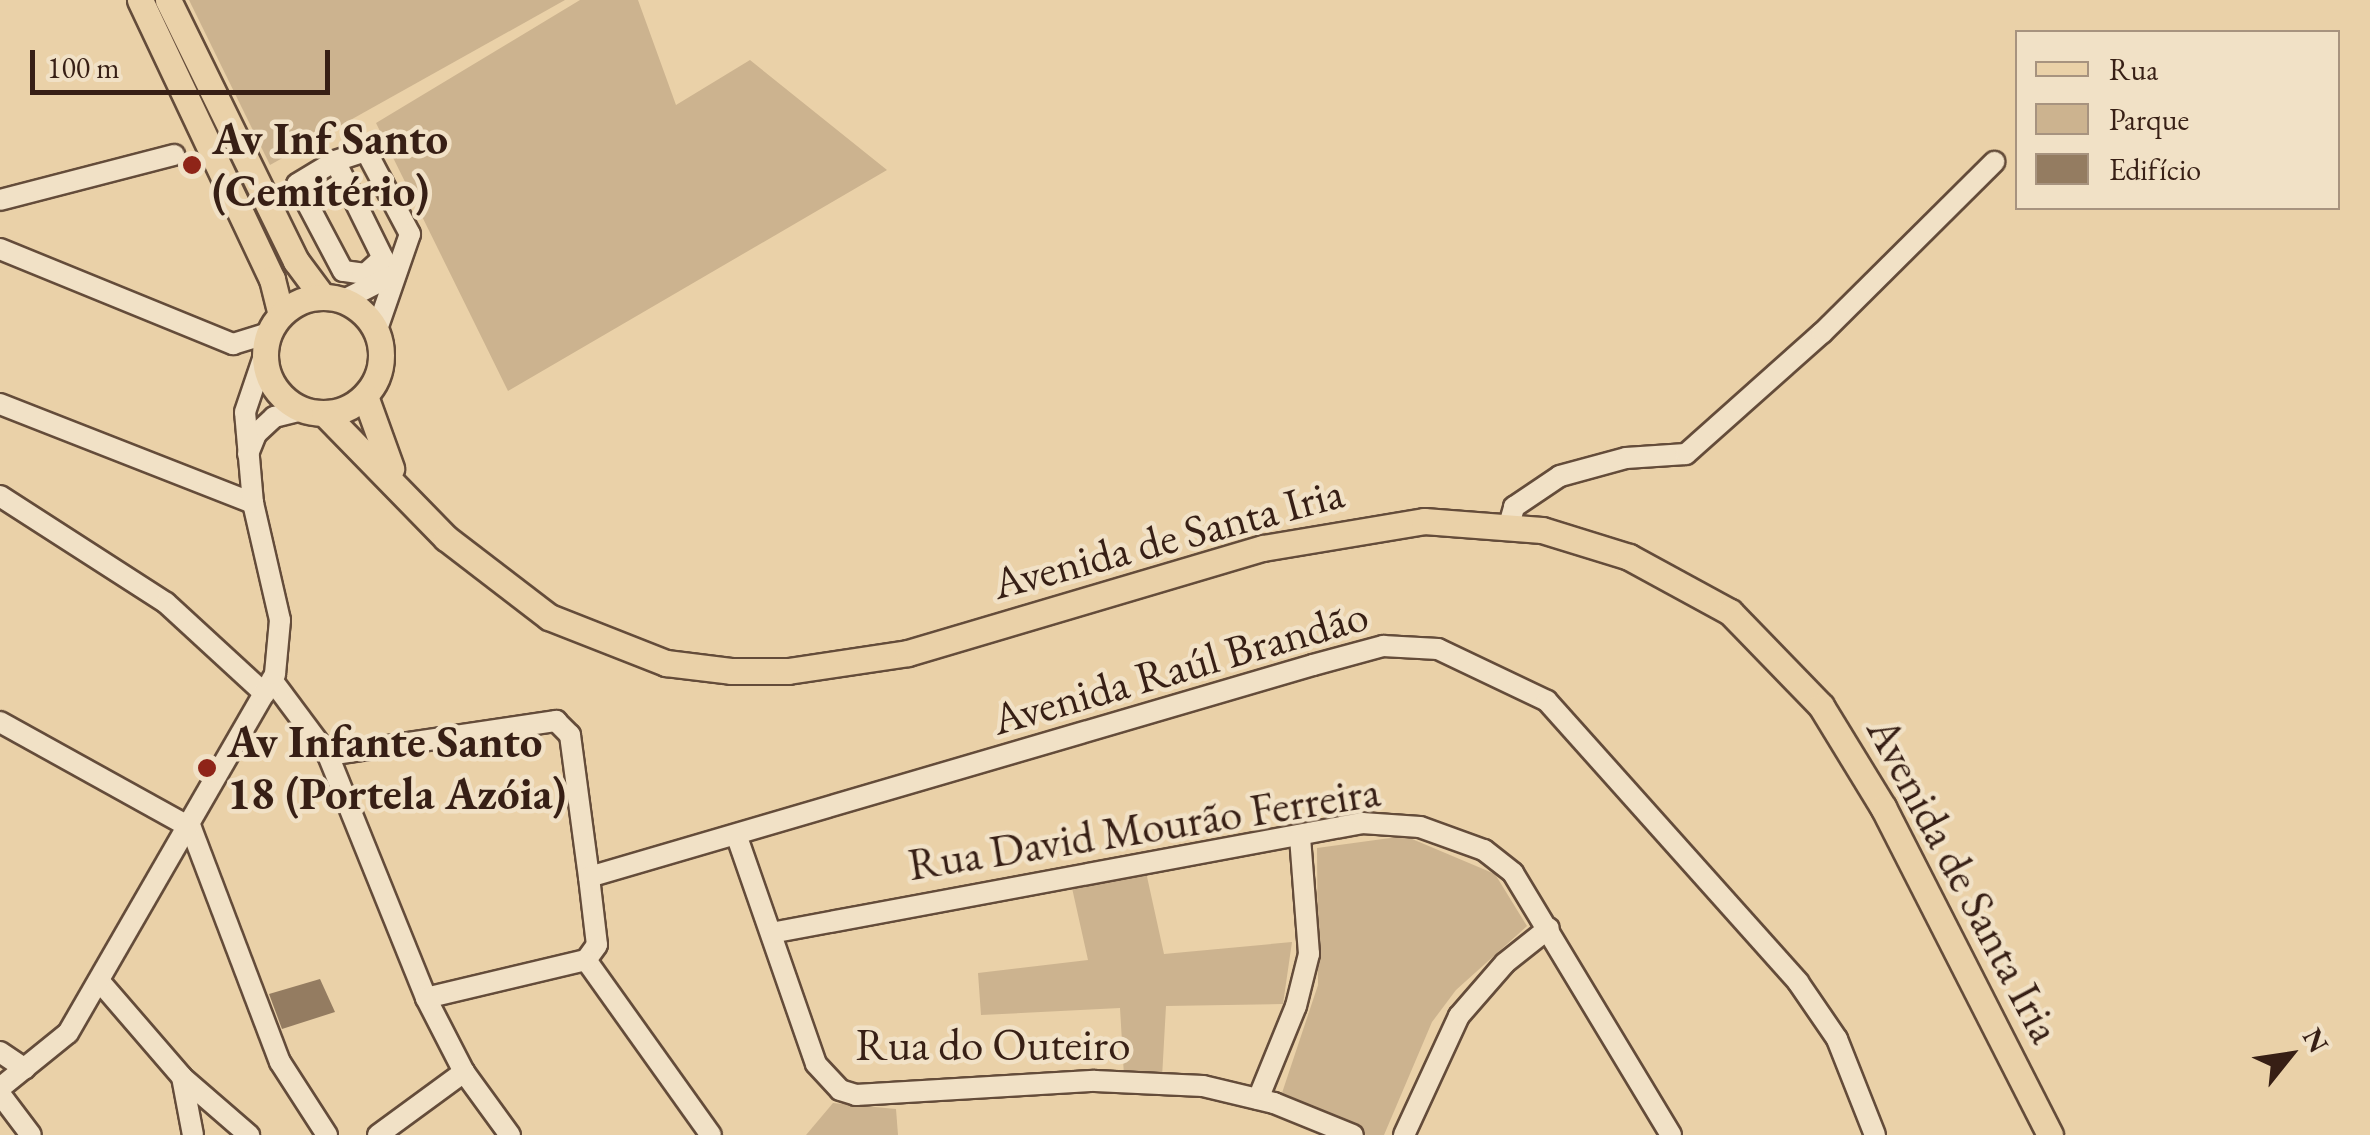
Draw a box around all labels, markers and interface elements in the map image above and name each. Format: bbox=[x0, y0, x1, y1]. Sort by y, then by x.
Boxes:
scale bar bbox=[35, 30, 335, 92]
legend bbox=[2015, 30, 2340, 210]
text: 100 m bbox=[47, 48, 120, 87]
text: Rua bbox=[2109, 50, 2158, 89]
text: Parque bbox=[2109, 100, 2189, 139]
place label: Av Inf Santo (Cemitério) bbox=[212, 112, 448, 218]
text: Edifício bbox=[2109, 150, 2201, 189]
marker: Av Inf Santo (Cemitério) bbox=[181, 154, 203, 176]
street label: Avenida de Santa Iria bbox=[987, 465, 1349, 611]
street label: Avenida Raúl Brandão bbox=[986, 588, 1374, 746]
street label: Avenida de Santa Iria bbox=[1855, 708, 2073, 1052]
place label: Av Infante Santo 18 (Portela Azóia) bbox=[227, 715, 566, 821]
marker: Av Infante Santo 18 (Portela Azóia) bbox=[196, 757, 218, 779]
street label: Rua David Mourão Ferreira bbox=[904, 764, 1384, 892]
north arrow bbox=[2240, 1005, 2340, 1105]
street label: Rua do Outeiro bbox=[856, 1018, 1130, 1072]
text: N bbox=[2295, 1021, 2337, 1059]

